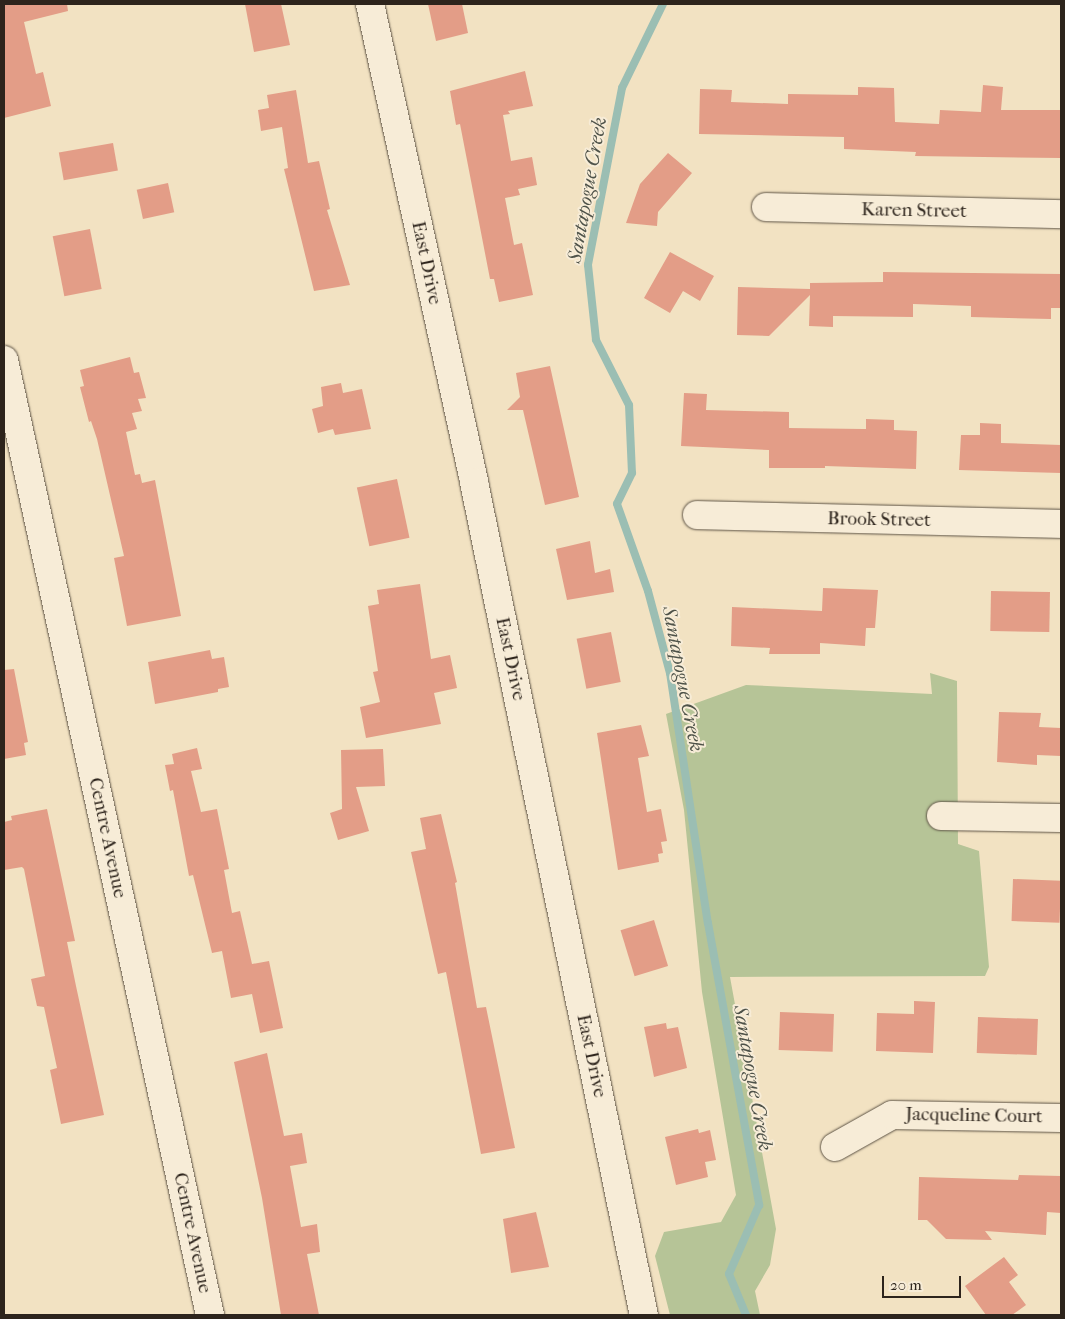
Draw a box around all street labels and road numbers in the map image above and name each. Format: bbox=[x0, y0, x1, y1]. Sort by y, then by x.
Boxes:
street label: Karen Street bbox=[861, 199, 967, 223]
street label: East Drive bbox=[406, 219, 446, 307]
street label: Brook Street bbox=[827, 508, 931, 532]
street label: East Drive bbox=[490, 615, 530, 703]
street label: Centre Avenue bbox=[83, 776, 131, 900]
street label: East Drive bbox=[571, 1012, 611, 1100]
street label: Jacqueline Court bbox=[905, 1103, 1043, 1129]
street label: Centre Avenue bbox=[168, 1171, 216, 1295]

